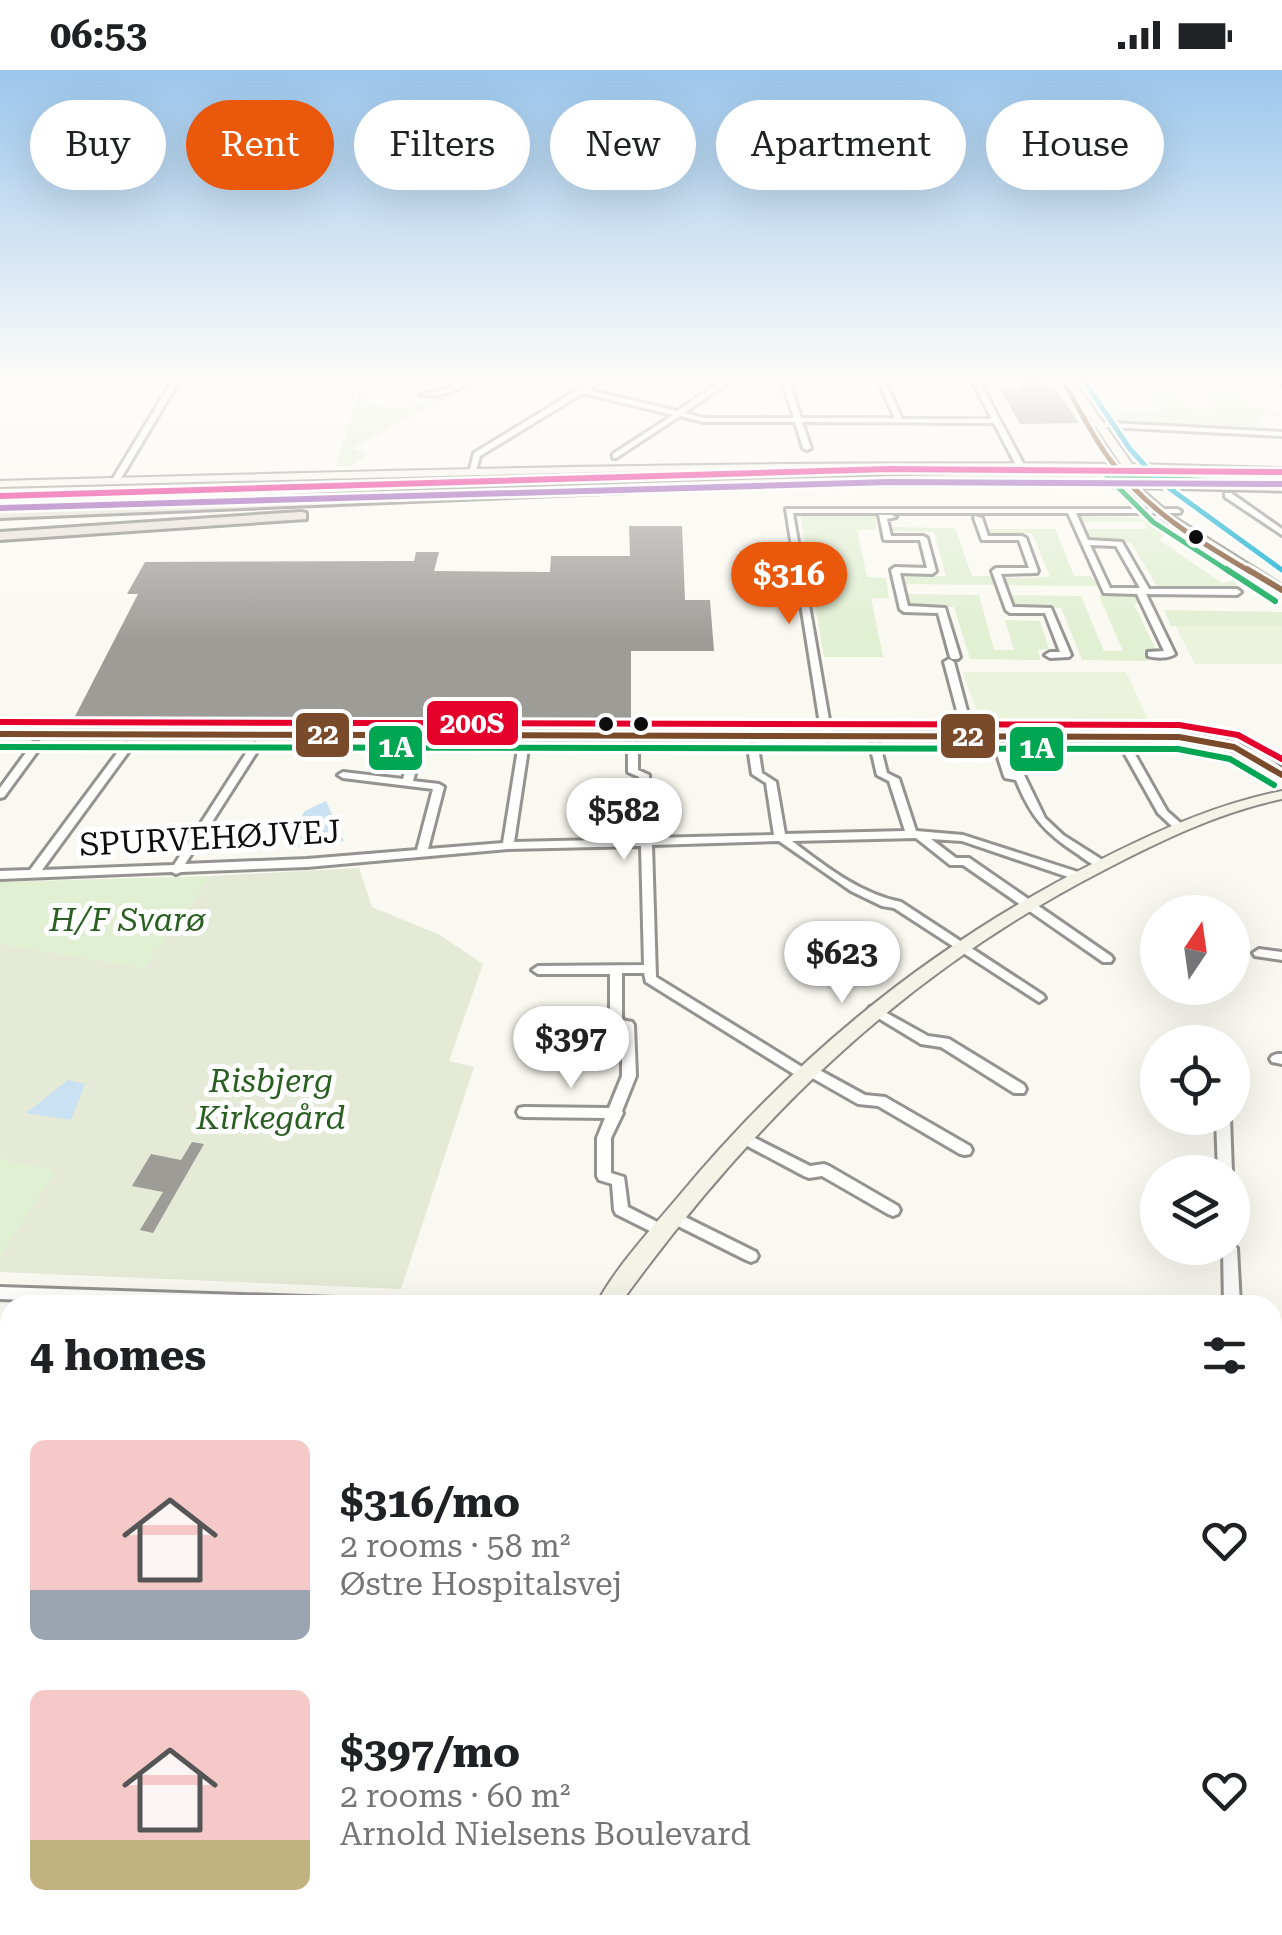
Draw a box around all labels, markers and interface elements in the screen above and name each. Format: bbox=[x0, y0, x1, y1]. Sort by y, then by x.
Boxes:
text: 06:53 bbox=[50, 13, 147, 57]
chip: Buy bbox=[30, 100, 166, 190]
chip: Rent bbox=[186, 100, 334, 190]
chip: Filters bbox=[354, 100, 530, 190]
chip: New bbox=[550, 100, 696, 190]
chip: Apartment bbox=[716, 100, 966, 190]
chip: House bbox=[986, 100, 1164, 190]
unlabelled marker bbox=[1186, 527, 1206, 547]
pin: $316 bbox=[730, 542, 848, 627]
text: $316 bbox=[753, 555, 825, 593]
line badge: 200S bbox=[425, 699, 520, 747]
text: 200S bbox=[440, 707, 504, 740]
line badge: 22 bbox=[294, 711, 351, 759]
line badge: 22 bbox=[939, 712, 997, 760]
unlabelled marker bbox=[596, 714, 616, 734]
unlabelled marker bbox=[631, 714, 651, 734]
text: 22 bbox=[307, 718, 339, 751]
text: 22 bbox=[952, 720, 984, 753]
line badge: 1A bbox=[367, 724, 424, 772]
line badge: 1A bbox=[1008, 725, 1065, 773]
text: 1A bbox=[378, 731, 414, 764]
text: 1A bbox=[1019, 732, 1055, 765]
pin: $582 bbox=[565, 778, 683, 863]
text: $582 bbox=[588, 791, 660, 829]
street label: SPURVEHØJVEJ bbox=[78, 812, 342, 864]
north arrow bbox=[1140, 895, 1250, 1005]
map controls bbox=[1140, 895, 1250, 1265]
park label: H/F Svarø bbox=[48, 901, 207, 939]
pin: $623 bbox=[783, 921, 901, 1006]
text: $623 bbox=[806, 934, 878, 972]
pin: $397 bbox=[512, 1006, 630, 1091]
text: $397 bbox=[535, 1019, 607, 1057]
button: locate bbox=[1140, 1025, 1250, 1135]
park label: Risbjerg Kirkegård bbox=[195, 1062, 346, 1137]
button: layers bbox=[1140, 1155, 1250, 1265]
icon: filters bbox=[1197, 1328, 1252, 1383]
text: 4 homes bbox=[30, 1331, 206, 1380]
text: $316/mo bbox=[340, 1478, 520, 1527]
icon: home bbox=[110, 1480, 230, 1600]
icon: heart bbox=[1197, 1513, 1252, 1568]
text: 2 rooms · 58 m² bbox=[340, 1527, 570, 1565]
text: Østre Hospitalsvej bbox=[340, 1565, 622, 1603]
text: $397/mo bbox=[340, 1728, 520, 1777]
icon: home bbox=[110, 1730, 230, 1850]
icon: heart bbox=[1197, 1763, 1252, 1818]
text: 2 rooms · 60 m² bbox=[340, 1777, 570, 1815]
text: Arnold Nielsens Boulevard bbox=[340, 1815, 751, 1853]

